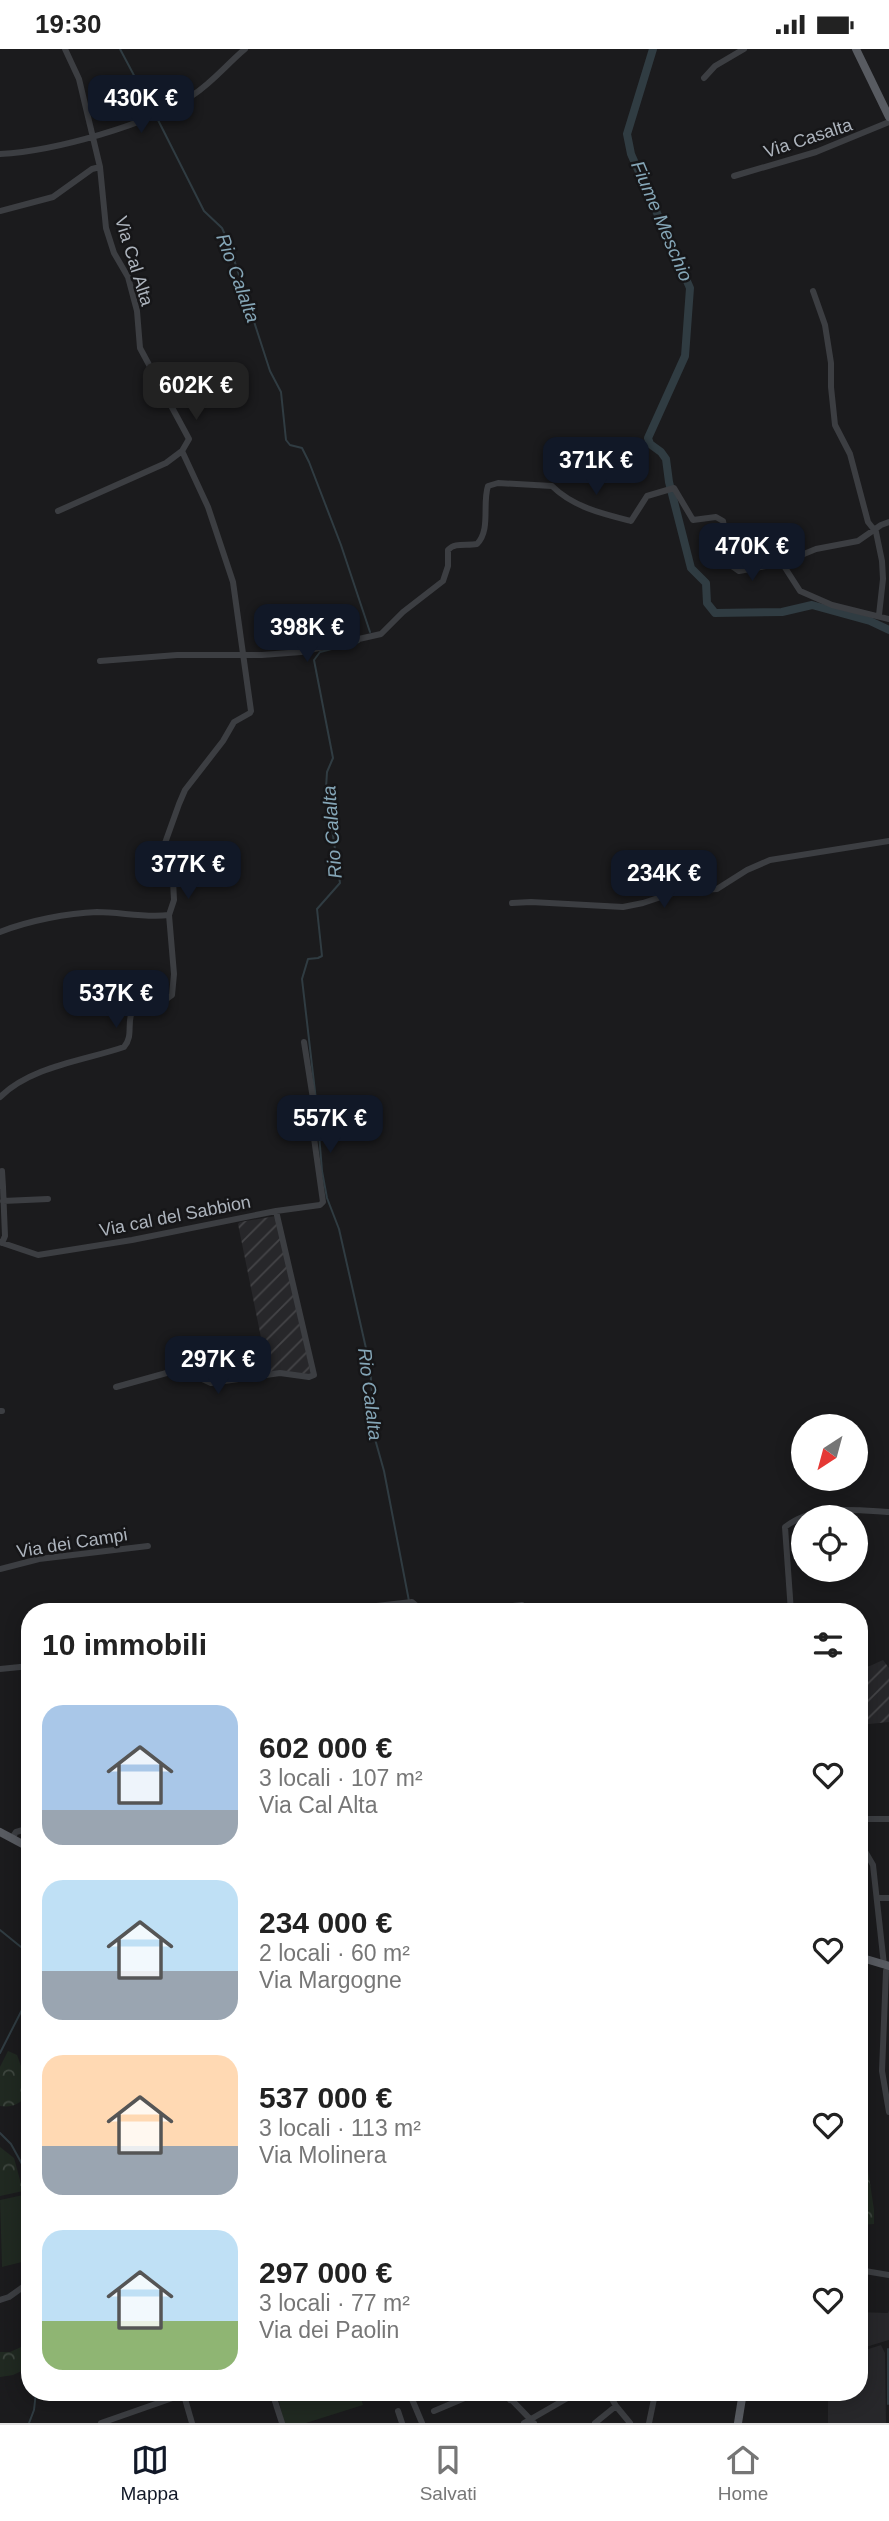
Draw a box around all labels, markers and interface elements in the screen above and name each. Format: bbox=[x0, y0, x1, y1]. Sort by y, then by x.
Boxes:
text: 19:30 bbox=[35, 9, 102, 39]
pin: 430K € bbox=[84, 76, 198, 135]
text: 430K € bbox=[104, 85, 178, 111]
street label: Via Casalta bbox=[761, 114, 856, 162]
water label: Fiume Meschio bbox=[627, 158, 697, 284]
street label: Via Cal Alta bbox=[111, 214, 157, 309]
water label: Rio Calalta bbox=[212, 231, 264, 325]
pin: 602K € bbox=[139, 363, 253, 422]
text: 602K € bbox=[159, 372, 233, 398]
pin: 371K € bbox=[539, 437, 653, 497]
text: 371K € bbox=[559, 447, 633, 473]
pin: 470K € bbox=[695, 524, 809, 583]
text: 470K € bbox=[715, 533, 789, 559]
pin: 398K € bbox=[250, 605, 364, 664]
text: 398K € bbox=[270, 614, 344, 640]
water label: Rio Calalta bbox=[318, 785, 346, 879]
pin: 377K € bbox=[131, 841, 245, 901]
text: 377K € bbox=[151, 851, 225, 877]
pin: 234K € bbox=[607, 851, 721, 910]
text: 234K € bbox=[627, 860, 701, 886]
pin: 537K € bbox=[59, 971, 173, 1030]
text: 537K € bbox=[79, 980, 153, 1006]
pin: 557K € bbox=[273, 1095, 387, 1155]
text: 557K € bbox=[293, 1105, 367, 1131]
street label: Via cal del Sabbion bbox=[98, 1192, 252, 1240]
pin: 297K € bbox=[161, 1337, 275, 1396]
text: 297K € bbox=[181, 1346, 255, 1372]
water label: Rio Calalta bbox=[354, 1347, 386, 1441]
north arrow bbox=[791, 1414, 868, 1491]
map controls bbox=[791, 1414, 868, 1582]
button: locate bbox=[791, 1505, 868, 1582]
street label: Via dei Campi bbox=[15, 1524, 129, 1562]
icon: filters bbox=[809, 1626, 847, 1664]
text: 10 immobili bbox=[42, 1628, 207, 1661]
text: 602 000 € bbox=[259, 1731, 392, 1764]
icon: home bbox=[98, 1733, 182, 1817]
icon: heart bbox=[809, 1756, 847, 1794]
text: 3 locali · 107 m² bbox=[259, 1765, 423, 1791]
text: Via Cal Alta bbox=[259, 1792, 377, 1818]
text: 234 000 € bbox=[259, 1906, 392, 1939]
icon: home bbox=[98, 1908, 182, 1992]
icon: heart bbox=[809, 1931, 847, 1969]
text: 2 locali · 60 m² bbox=[259, 1940, 410, 1966]
text: Via Margogne bbox=[259, 1967, 402, 1993]
text: 537 000 € bbox=[259, 2081, 392, 2114]
icon: home bbox=[98, 2083, 182, 2167]
icon: heart bbox=[809, 2106, 847, 2144]
text: 3 locali · 113 m² bbox=[259, 2115, 421, 2141]
text: Via Molinera bbox=[259, 2142, 386, 2168]
text: 297 000 € bbox=[259, 2256, 392, 2289]
icon: home bbox=[98, 2258, 182, 2342]
icon: heart bbox=[809, 2281, 847, 2319]
text: 3 locali · 77 m² bbox=[259, 2290, 410, 2316]
text: Via dei Paolin bbox=[259, 2317, 399, 2343]
tab: Mappa bbox=[121, 2441, 179, 2505]
tab: Salvati bbox=[420, 2441, 477, 2505]
tab: Home bbox=[718, 2441, 768, 2505]

